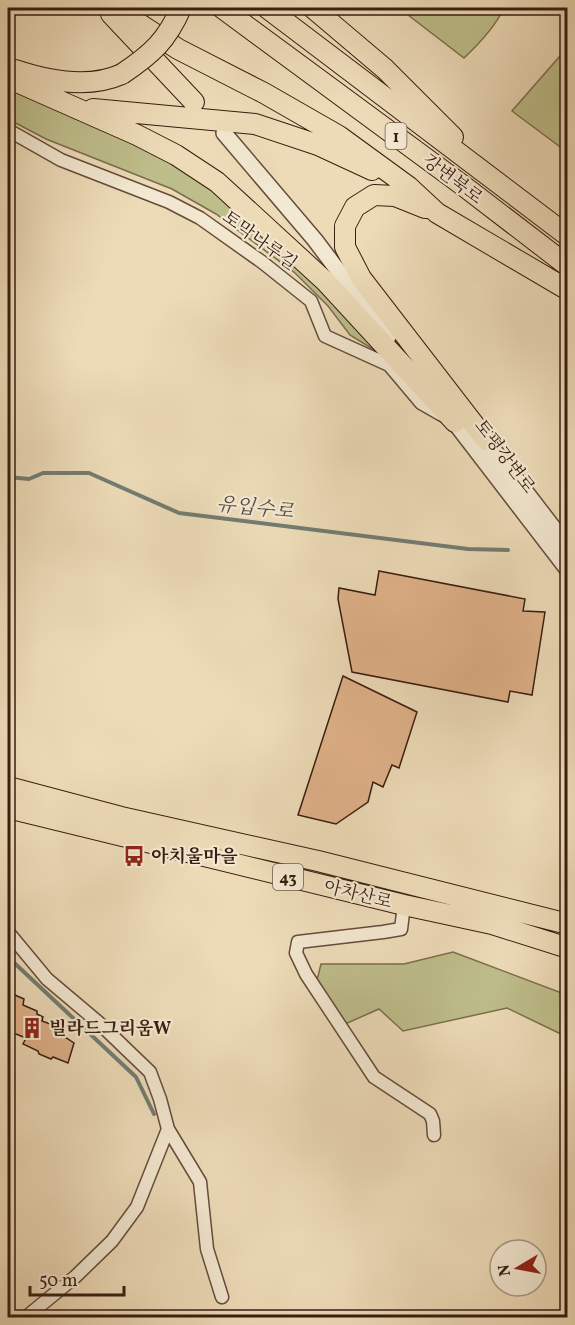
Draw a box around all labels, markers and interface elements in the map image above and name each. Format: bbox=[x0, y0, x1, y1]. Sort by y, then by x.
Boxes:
road number: 1 bbox=[386, 123, 406, 149]
street label: 강변북로 bbox=[417, 149, 487, 211]
street label: 토막나루길 bbox=[217, 206, 302, 277]
street label: 토평강변로 bbox=[468, 415, 540, 499]
water label: 유입수로 bbox=[215, 491, 295, 527]
bus stop icon: 아치울마을 bbox=[122, 844, 146, 868]
place label: 아치울마을 bbox=[151, 845, 238, 870]
road number: 43 bbox=[273, 864, 303, 890]
street label: 아차산로 bbox=[321, 875, 394, 916]
building icon: 빌라드그리움W bbox=[20, 1016, 44, 1040]
place label: 빌라드그리움W bbox=[49, 1017, 171, 1042]
north arrow bbox=[488, 1238, 548, 1298]
scale bar bbox=[30, 1259, 124, 1297]
text: N bbox=[493, 1262, 517, 1278]
text: 50 m bbox=[39, 1269, 78, 1294]

